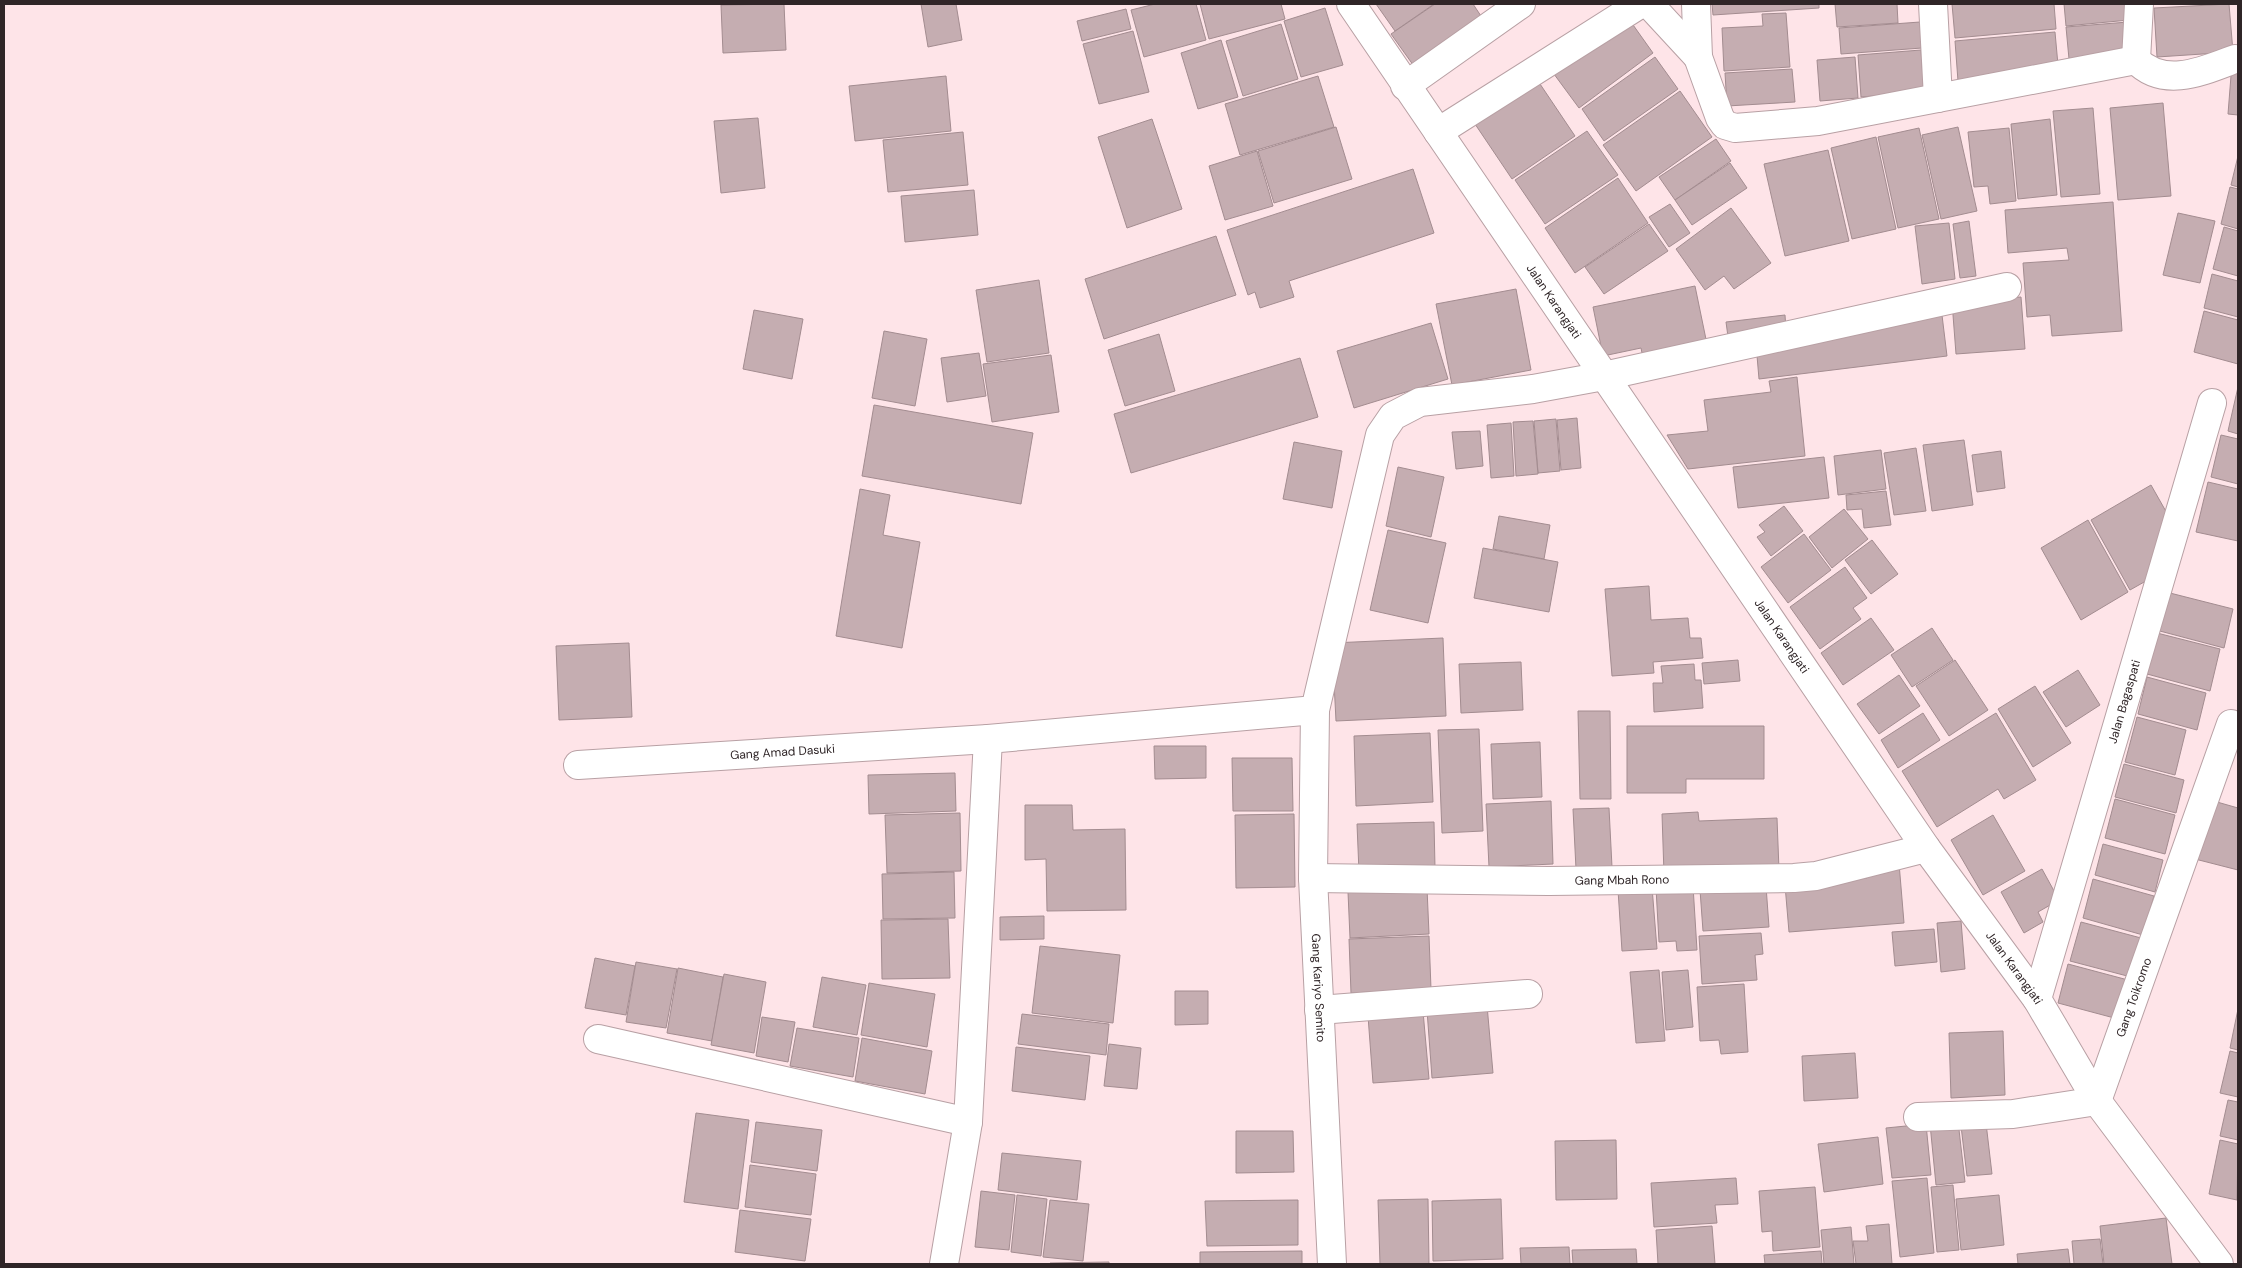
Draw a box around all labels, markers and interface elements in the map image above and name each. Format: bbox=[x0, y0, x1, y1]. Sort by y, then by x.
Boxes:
street label: Jalan Karangjati bbox=[1523, 261, 1585, 342]
street label: Jalan Karangjati bbox=[1751, 596, 1813, 677]
street label: Jalan Bagaspati bbox=[2104, 658, 2144, 745]
street label: Gang Amad Dasuki bbox=[730, 741, 836, 763]
street label: Gang Mbah Rono bbox=[1575, 872, 1669, 889]
street label: Jalan Karangjati bbox=[1982, 928, 2046, 1007]
street label: Gang Kariyo Semito bbox=[1308, 933, 1329, 1042]
street label: Gang Toikromo bbox=[2112, 955, 2155, 1039]

